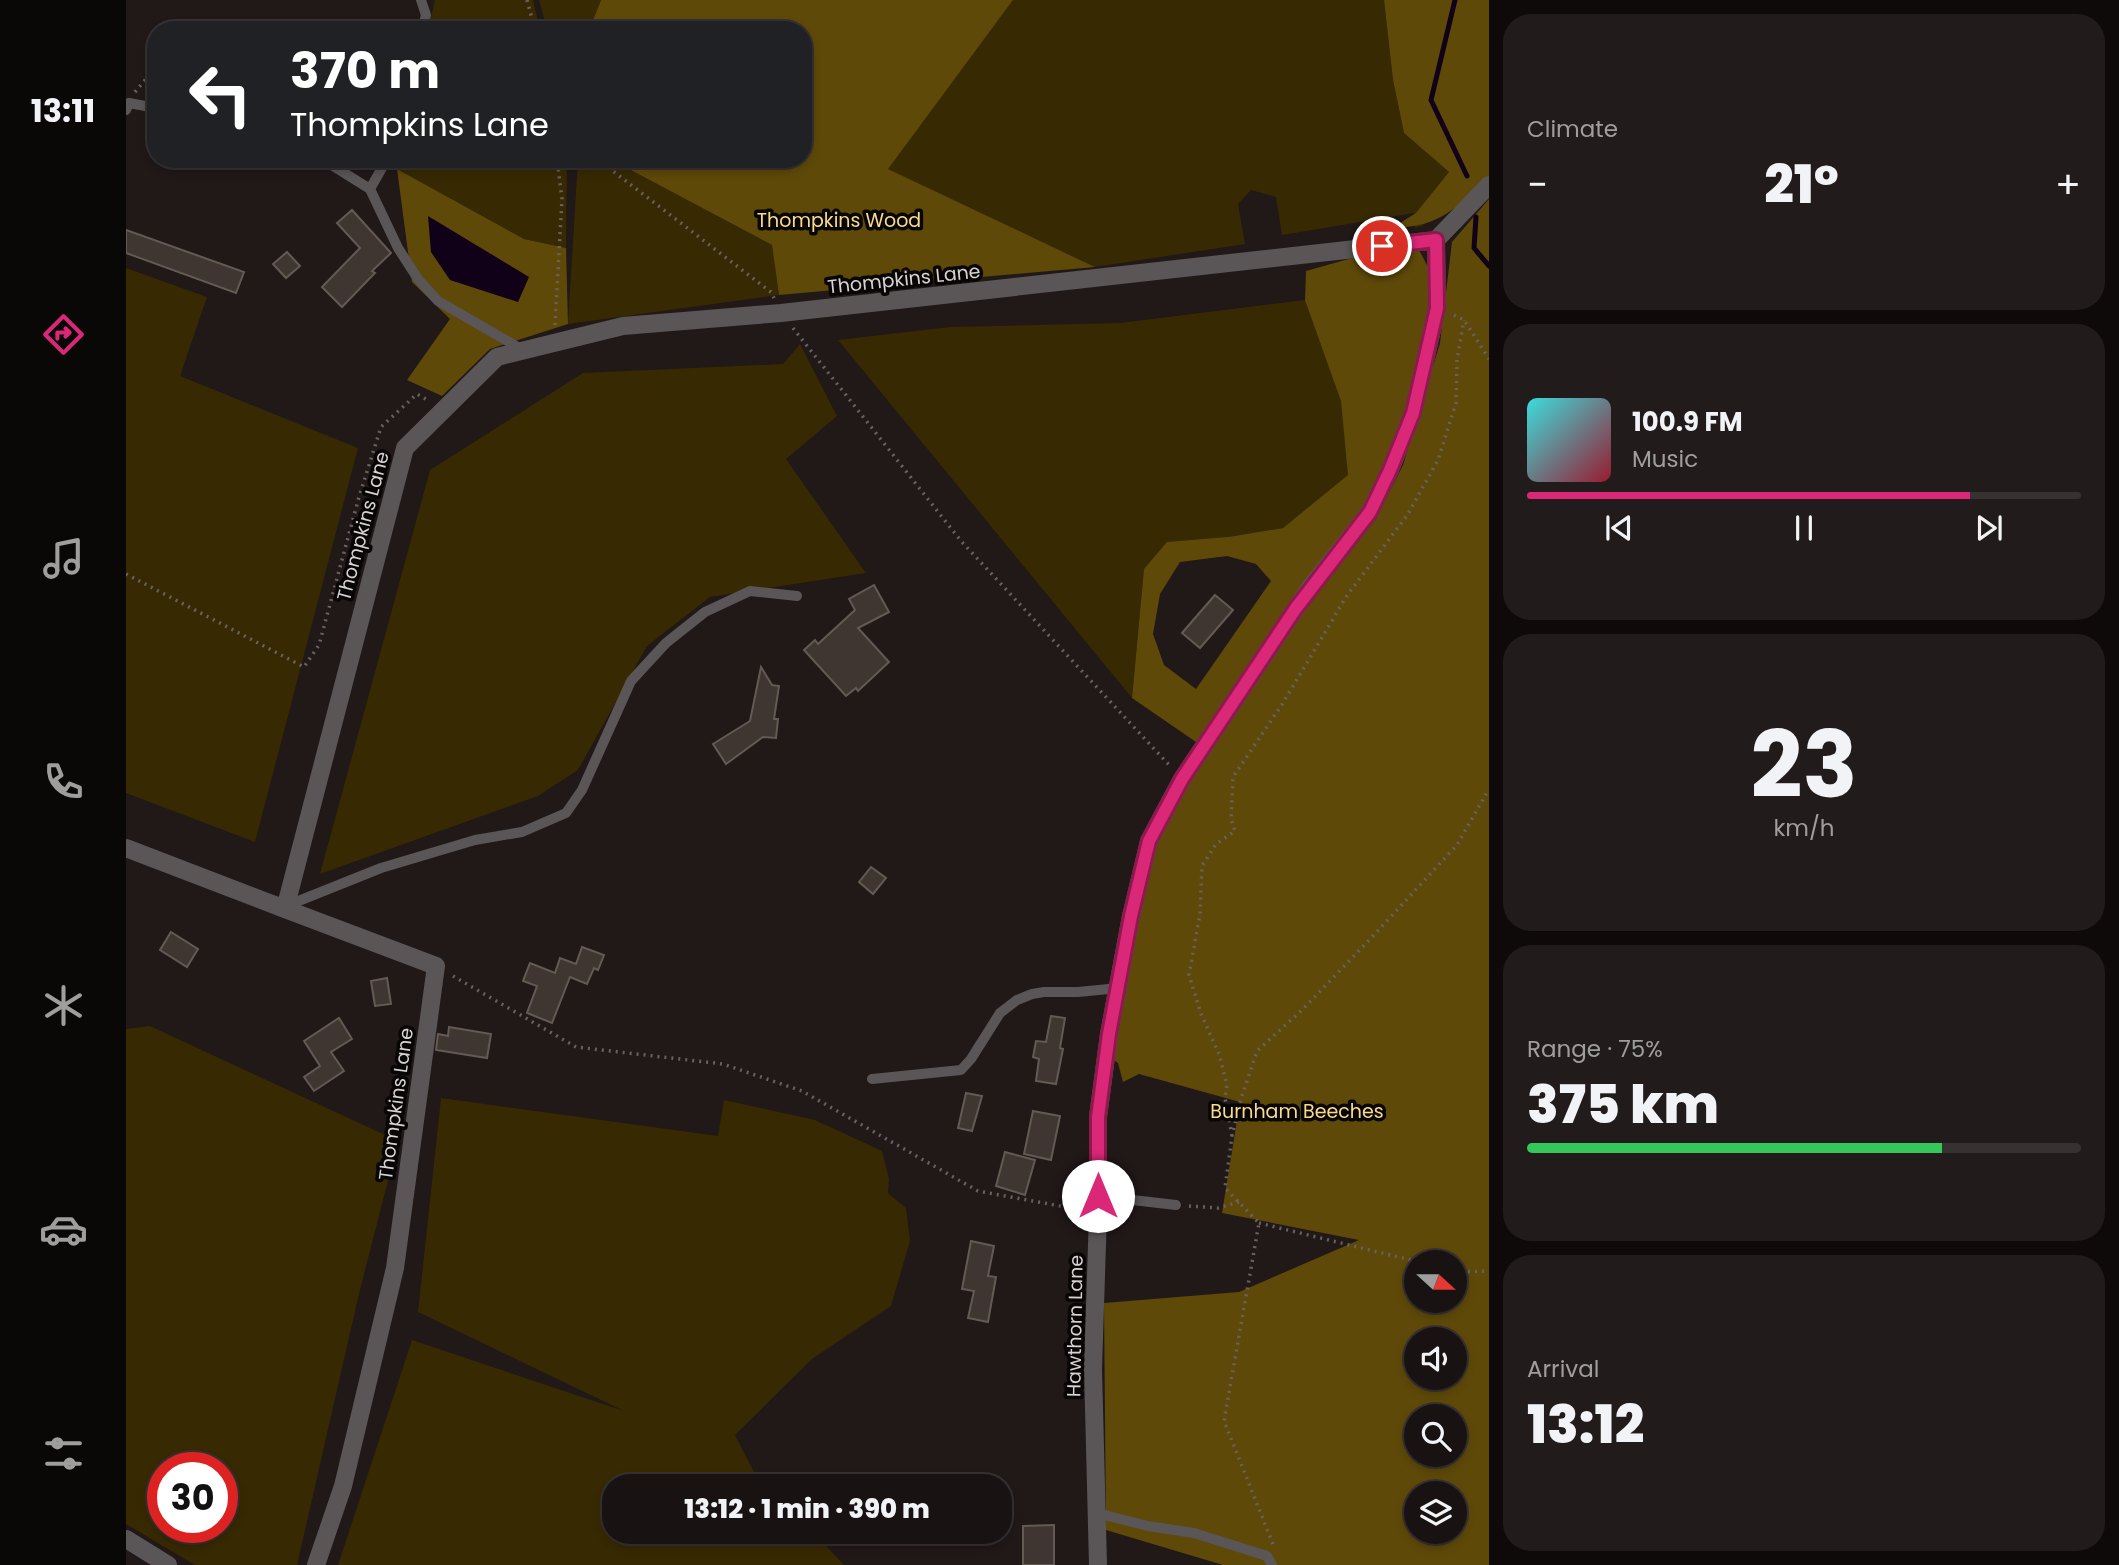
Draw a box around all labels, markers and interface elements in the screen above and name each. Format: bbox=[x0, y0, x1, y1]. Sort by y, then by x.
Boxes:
text: 370 m bbox=[290, 37, 440, 105]
icon: left bbox=[175, 49, 266, 140]
text: 13:11 bbox=[31, 88, 95, 133]
text: Thompkins Lane bbox=[290, 102, 549, 147]
text: Climate bbox=[1527, 113, 1618, 145]
text: 21° bbox=[1764, 148, 1839, 221]
text: − bbox=[1527, 158, 1548, 211]
text: + bbox=[2055, 158, 2081, 211]
park label: Thompkins Wood bbox=[757, 207, 921, 234]
pin bbox=[1352, 216, 1412, 276]
icon: arrive bbox=[1363, 227, 1401, 265]
street label: Thompkins Lane bbox=[826, 258, 982, 300]
icon: directions bbox=[39, 310, 88, 359]
text: 100.9 FM bbox=[1632, 404, 1743, 440]
text: Music bbox=[1632, 443, 1698, 475]
street label: Thompkins Lane bbox=[330, 448, 396, 604]
icon: previous bbox=[1600, 509, 1638, 547]
icon: pause bbox=[1785, 509, 1823, 547]
icon: next bbox=[1970, 509, 2008, 547]
icon: music bbox=[39, 534, 88, 583]
text: 23 bbox=[1750, 701, 1858, 829]
icon: phone bbox=[39, 757, 88, 806]
text: km/h bbox=[1773, 812, 1835, 844]
icon: climate bbox=[39, 981, 88, 1030]
street label: Thompkins Lane bbox=[372, 1026, 420, 1182]
text: Range · 75% bbox=[1527, 1033, 1663, 1065]
text: 375 km bbox=[1527, 1068, 1719, 1141]
park label: Burnham Beeches bbox=[1210, 1098, 1384, 1125]
position arrow bbox=[1061, 1159, 1135, 1233]
icon: car bbox=[39, 1205, 88, 1254]
north arrow bbox=[1404, 1250, 1466, 1312]
map controls bbox=[1404, 1250, 1467, 1544]
street label: Hawthorn Lane bbox=[1060, 1255, 1090, 1397]
button: sound bbox=[1404, 1327, 1467, 1390]
text: Arrival bbox=[1527, 1353, 1599, 1385]
text: 13:12 bbox=[1527, 1388, 1644, 1461]
button: search bbox=[1404, 1404, 1467, 1467]
icon: filters bbox=[39, 1429, 88, 1478]
speed limit sign: 30 bbox=[147, 1452, 238, 1543]
button: layers bbox=[1404, 1481, 1467, 1544]
text: 13:12 · 1 min · 390 m bbox=[684, 1491, 930, 1527]

